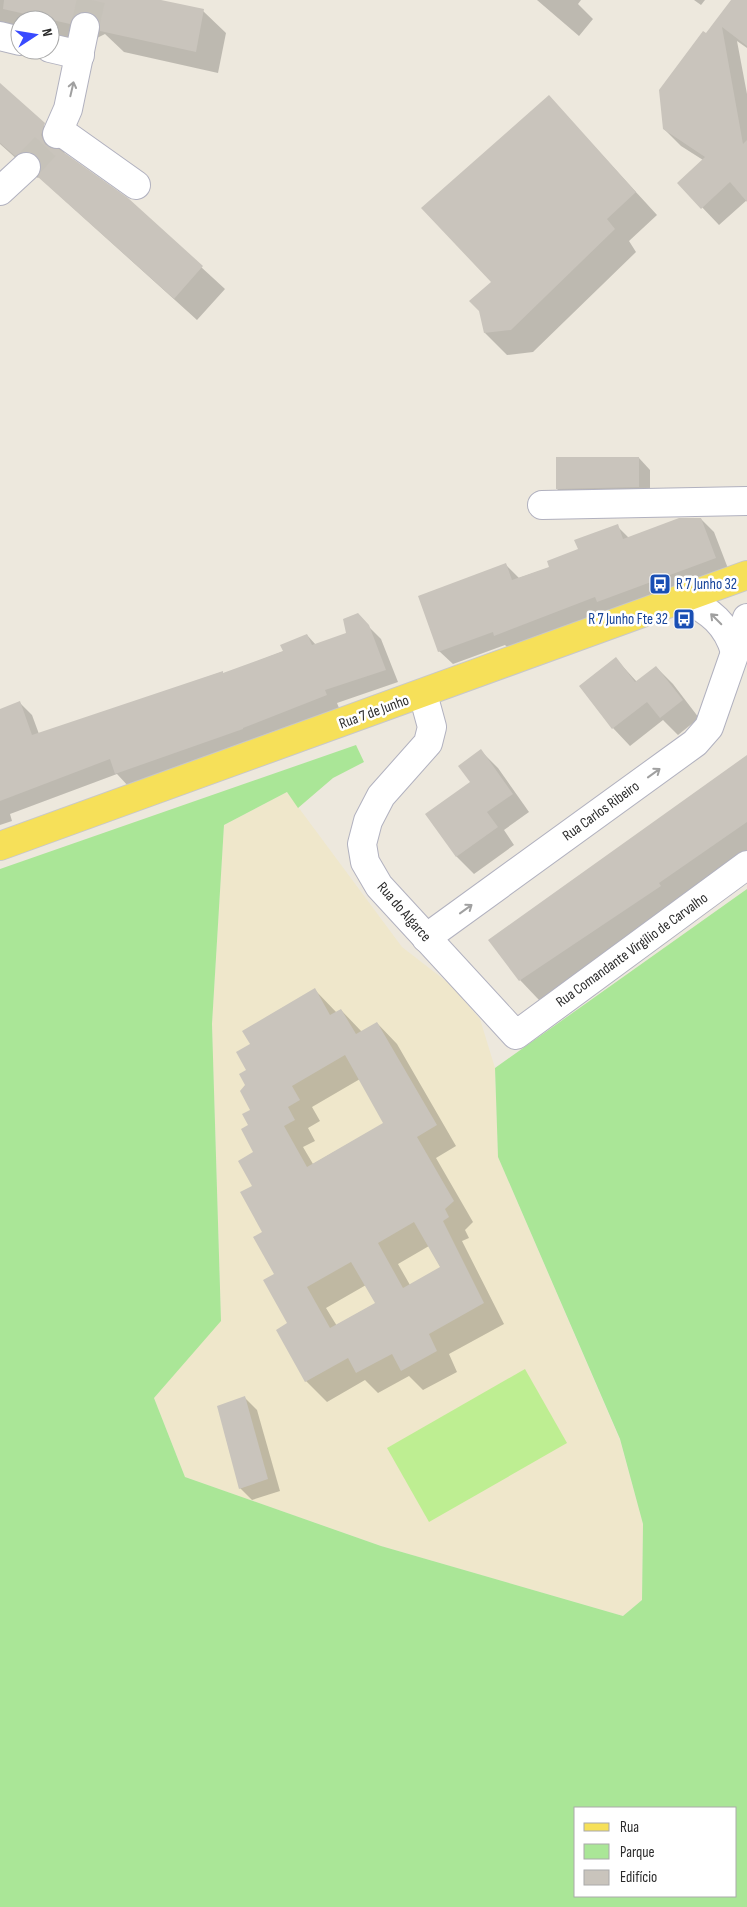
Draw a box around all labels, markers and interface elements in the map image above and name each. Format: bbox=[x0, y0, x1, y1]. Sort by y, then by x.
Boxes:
north arrow bbox=[10, 10, 60, 60]
text: N bbox=[38, 27, 56, 38]
one-way arrow bbox=[68, 81, 78, 97]
bus stop icon: R 7 Junho 32 bbox=[648, 572, 672, 596]
place label: R 7 Junho 32 bbox=[676, 575, 737, 594]
bus stop icon: R 7 Junho Fte 32 bbox=[672, 607, 696, 631]
place label: R 7 Junho Fte 32 bbox=[588, 610, 668, 629]
one-way arrow bbox=[710, 613, 723, 625]
street label: Rua 7 de Junho bbox=[337, 691, 411, 733]
one-way arrow bbox=[647, 767, 660, 778]
street label: Rua Carlos Ribeiro bbox=[559, 777, 643, 845]
street label: Rua do Algarce bbox=[373, 878, 435, 946]
street label: Rua Comandante Virgílio de Carvalho bbox=[552, 888, 712, 1012]
one-way arrow bbox=[459, 904, 473, 914]
legend bbox=[574, 1807, 737, 1897]
text: Rua bbox=[620, 1818, 639, 1837]
text: Parque bbox=[620, 1843, 655, 1862]
text: Edifício bbox=[620, 1868, 657, 1887]

